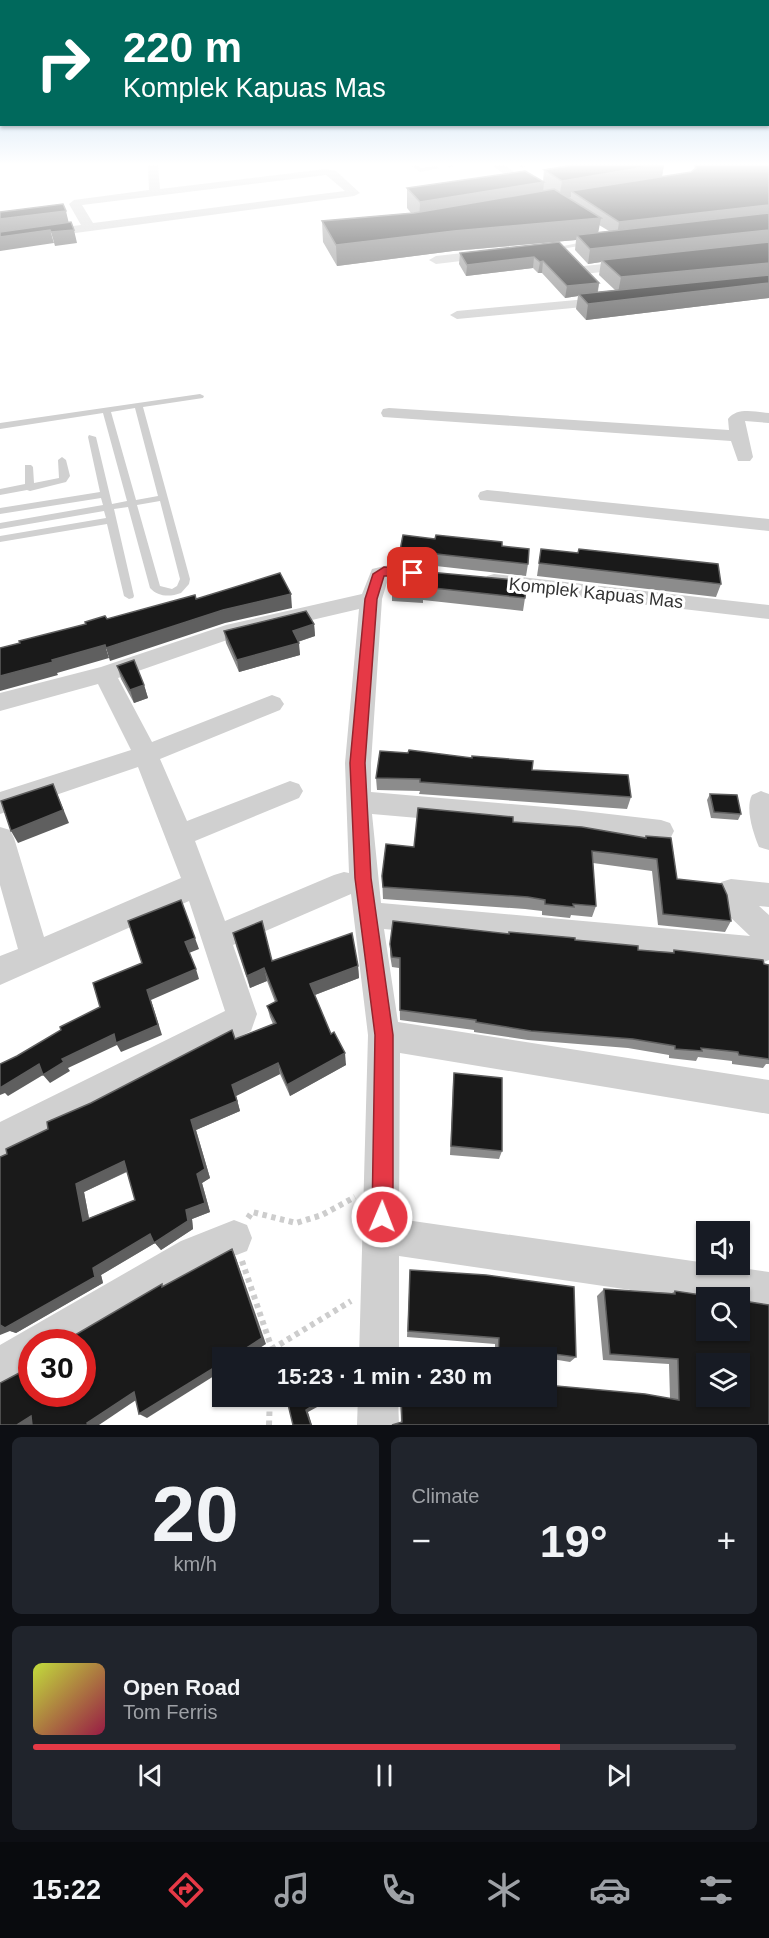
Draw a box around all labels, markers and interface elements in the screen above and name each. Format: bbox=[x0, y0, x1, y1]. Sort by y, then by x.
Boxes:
icon: right bbox=[24, 24, 102, 102]
text: 220 m bbox=[123, 24, 242, 71]
text: Komplek Kapuas Mas bbox=[123, 73, 386, 103]
pin bbox=[387, 547, 438, 598]
icon: arrive bbox=[396, 556, 429, 589]
street label: Komplek Kapuas Mas bbox=[508, 574, 684, 612]
position arrow bbox=[350, 1185, 414, 1249]
map controls bbox=[696, 1221, 750, 1407]
button: sound bbox=[696, 1221, 750, 1275]
button: search bbox=[696, 1287, 750, 1341]
speed limit sign: 30 bbox=[18, 1329, 96, 1407]
button: layers bbox=[696, 1353, 750, 1407]
text: 15:23 · 1 min · 230 m bbox=[277, 1364, 492, 1389]
text: 20 bbox=[152, 1470, 239, 1558]
text: Climate bbox=[412, 1485, 479, 1507]
text: 19° bbox=[540, 1516, 608, 1567]
text: − bbox=[412, 1522, 431, 1559]
text: + bbox=[717, 1522, 736, 1559]
text: km/h bbox=[174, 1553, 217, 1575]
text: Open Road bbox=[123, 1675, 240, 1700]
text: Tom Ferris bbox=[123, 1701, 217, 1723]
icon: previous bbox=[134, 1759, 167, 1792]
icon: pause bbox=[368, 1759, 401, 1792]
icon: next bbox=[602, 1759, 635, 1792]
icon: directions bbox=[165, 1869, 207, 1911]
icon: music bbox=[271, 1869, 313, 1911]
icon: phone bbox=[377, 1869, 419, 1911]
icon: climate bbox=[483, 1869, 525, 1911]
icon: car bbox=[589, 1869, 631, 1911]
icon: filters bbox=[695, 1869, 737, 1911]
text: 15:22 bbox=[32, 1875, 101, 1905]

